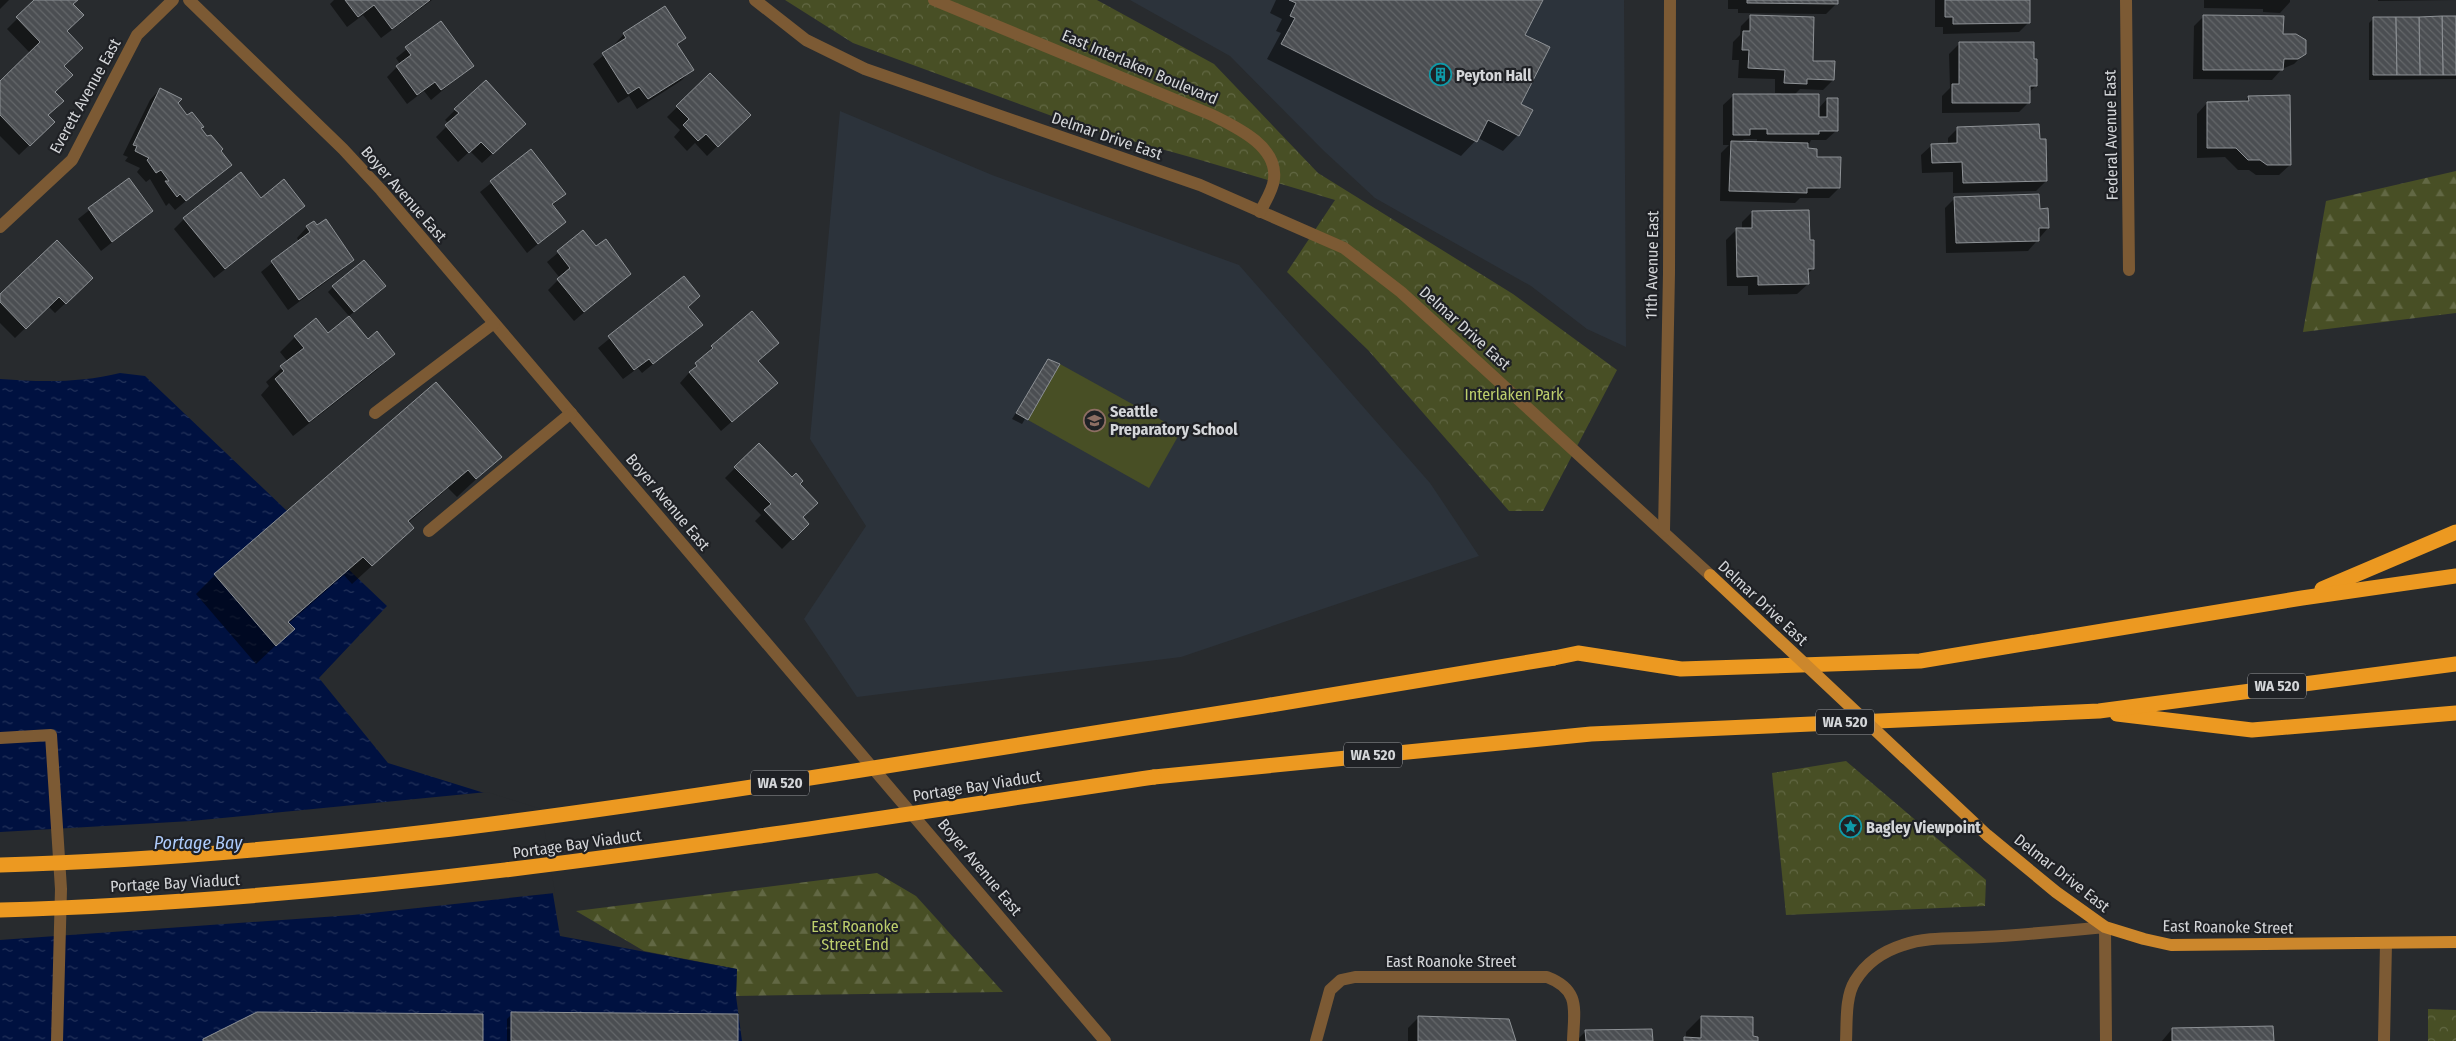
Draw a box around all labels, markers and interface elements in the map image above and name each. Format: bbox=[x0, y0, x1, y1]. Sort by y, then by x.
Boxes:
street label: East Interlaken Boulevard bbox=[1059, 26, 1221, 108]
street label: Everett Avenue East bbox=[46, 35, 125, 157]
building icon: Peyton Hall bbox=[1428, 63, 1452, 87]
place label: Peyton Hall bbox=[1456, 66, 1532, 85]
street label: Federal Avenue East bbox=[2100, 69, 2122, 200]
street label: Delmar Drive East bbox=[1049, 108, 1165, 164]
street label: Boyer Avenue East bbox=[357, 142, 451, 246]
street label: 11th Avenue East bbox=[1642, 210, 1662, 319]
street label: Delmar Drive East bbox=[1416, 282, 1515, 374]
park label: Interlaken Park bbox=[1465, 385, 1564, 404]
place label: Seattle Preparatory School bbox=[1110, 402, 1238, 439]
school or university icon: Seattle Preparatory School bbox=[1082, 408, 1106, 432]
street label: Boyer Avenue East bbox=[622, 450, 714, 555]
street label: Delmar Drive East bbox=[1714, 557, 1812, 650]
road number: WA 520 bbox=[2248, 674, 2306, 698]
road number: WA 520 bbox=[1816, 710, 1874, 734]
road number: WA 520 bbox=[1344, 742, 1402, 768]
street label: Portage Bay Viaduct bbox=[911, 766, 1043, 806]
road number: WA 520 bbox=[751, 770, 809, 796]
street label: Boyer Avenue East bbox=[934, 815, 1026, 920]
place icon: Bagley Viewpoint bbox=[1838, 815, 1862, 839]
place label: Bagley Viewpoint bbox=[1866, 818, 1981, 837]
street label: Portage Bay Viaduct bbox=[511, 825, 643, 862]
street label: Delmar Drive East bbox=[2011, 830, 2114, 917]
water label: Portage Bay bbox=[154, 832, 243, 854]
street label: Portage Bay Viaduct bbox=[110, 870, 241, 896]
street label: East Roanoke Street bbox=[2163, 916, 2294, 938]
park label: East Roanoke Street End bbox=[811, 917, 899, 954]
street label: East Roanoke Street bbox=[1386, 952, 1517, 971]

